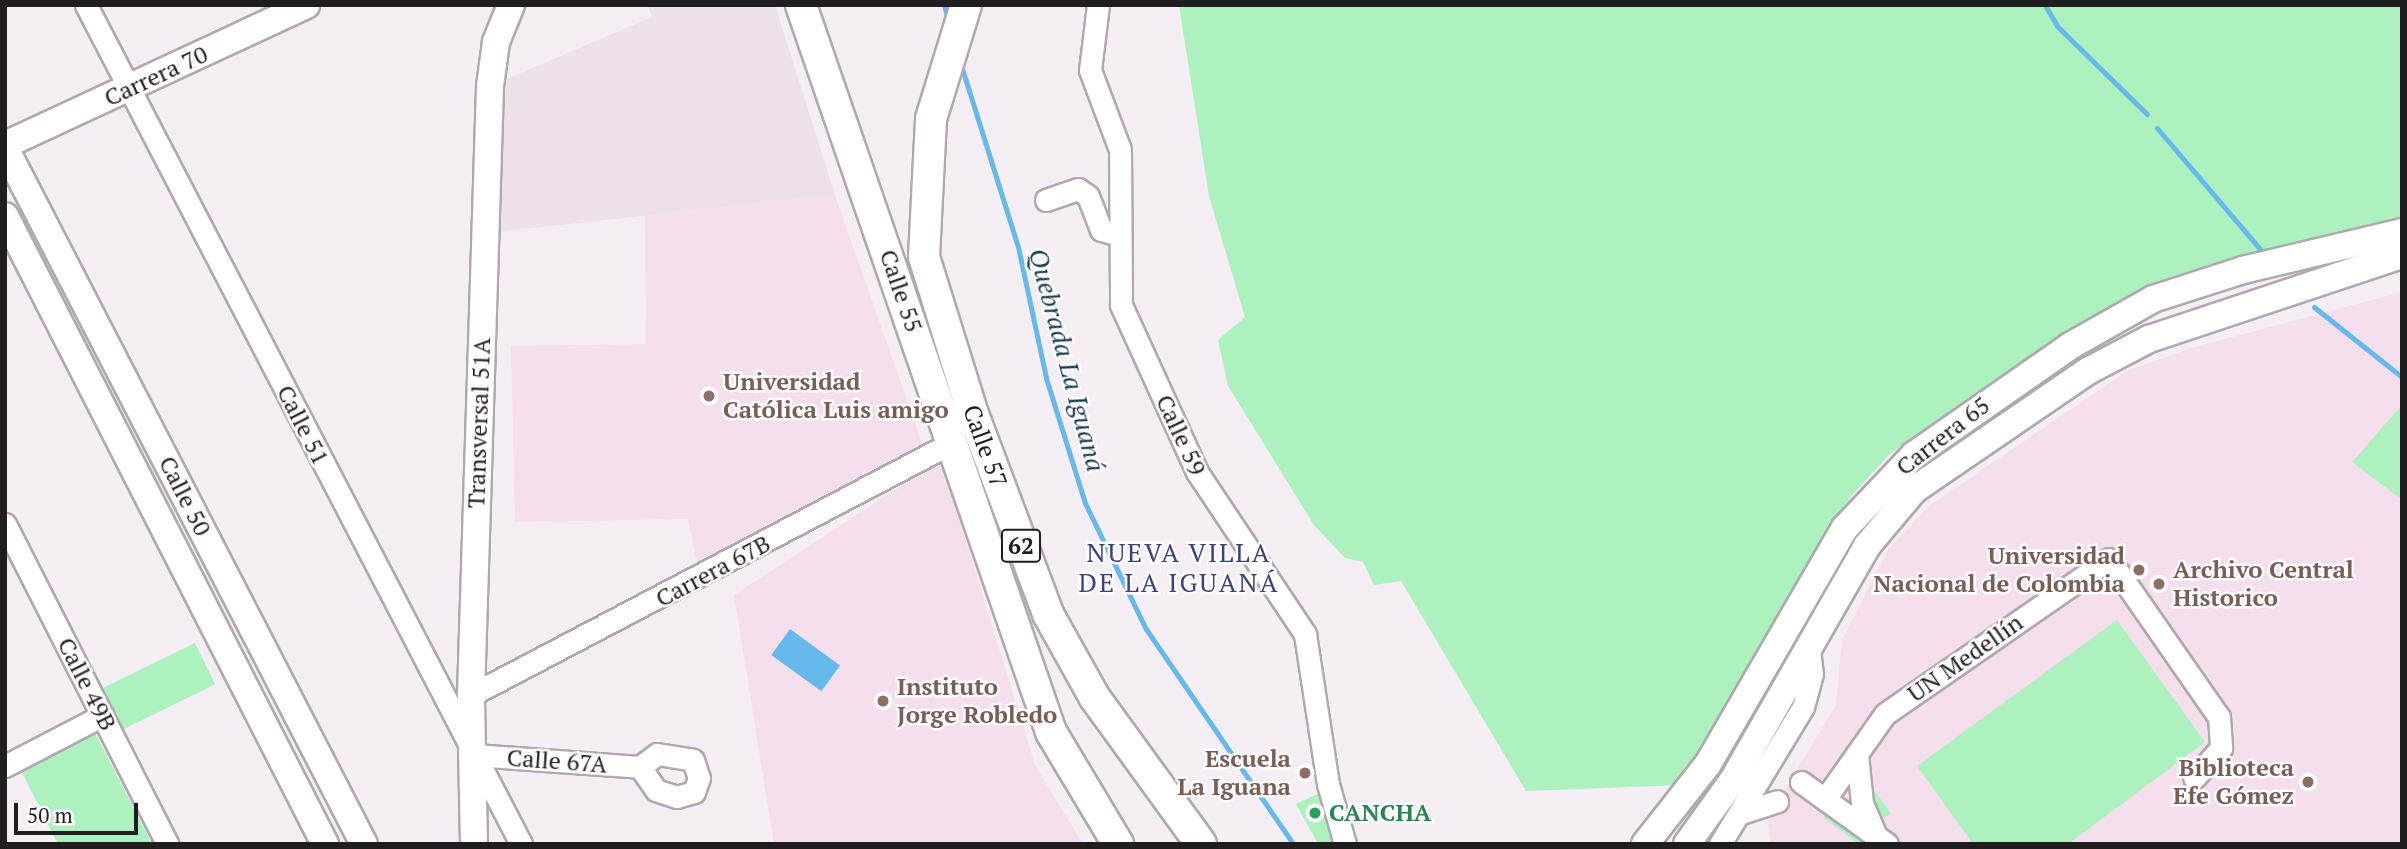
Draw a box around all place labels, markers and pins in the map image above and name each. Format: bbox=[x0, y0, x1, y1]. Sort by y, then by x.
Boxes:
place label: Universidad Católica Luis amigo bbox=[723, 368, 949, 424]
marker: Universidad Católica Luis amigo bbox=[701, 388, 717, 404]
place label: Universidad Nacional de Colombia bbox=[1873, 542, 2125, 598]
place label: Archivo Central Historico bbox=[2173, 556, 2354, 612]
marker: Universidad Nacional de Colombia bbox=[2131, 562, 2147, 578]
marker: Archivo Central Historico bbox=[2151, 576, 2167, 592]
place label: Instituto Jorge Robledo bbox=[897, 673, 1057, 729]
marker: Instituto Jorge Robledo bbox=[875, 693, 891, 709]
place label: Escuela La Iguana bbox=[1178, 745, 1291, 801]
place label: Biblioteca Efe Gómez bbox=[2173, 754, 2294, 810]
marker: Escuela La Iguana bbox=[1297, 765, 1313, 781]
marker: Biblioteca Efe Gómez bbox=[2300, 774, 2316, 790]
place label: CANCHA bbox=[1329, 799, 1431, 827]
marker: CANCHA bbox=[1307, 805, 1323, 821]

